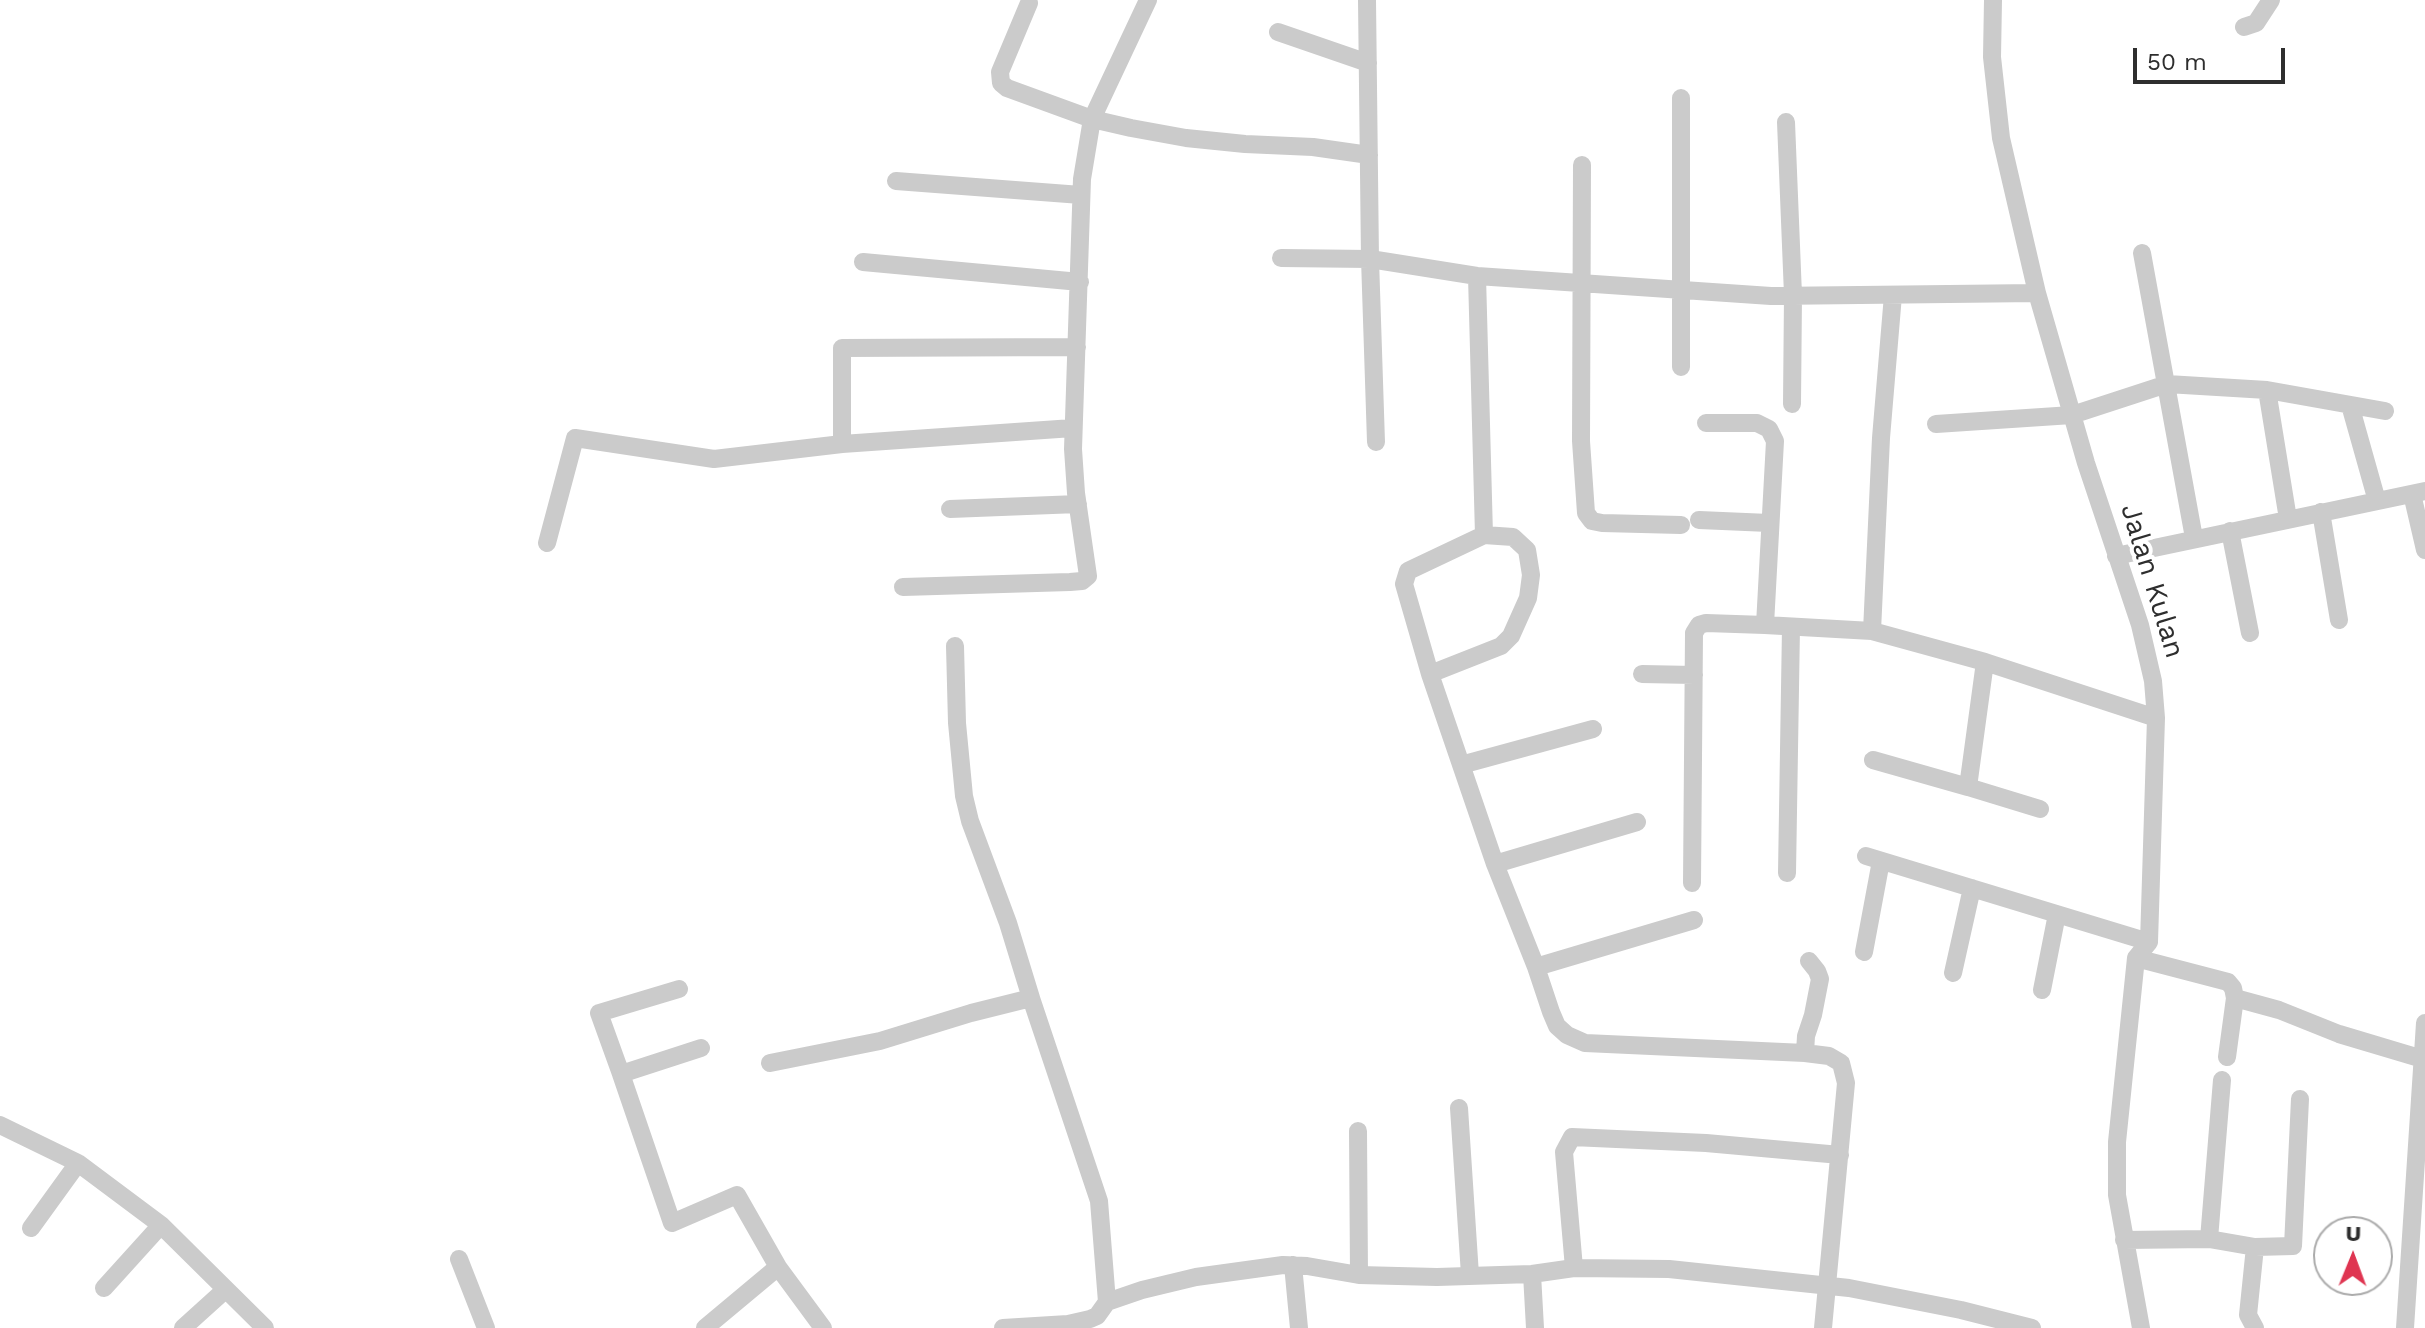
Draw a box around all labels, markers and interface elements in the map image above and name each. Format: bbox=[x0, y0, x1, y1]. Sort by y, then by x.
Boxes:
scale bar bbox=[2137, 32, 2289, 82]
text: 50 m bbox=[2147, 48, 2207, 76]
street label: Jalan Kulan bbox=[2113, 500, 2191, 662]
north arrow bbox=[2313, 1216, 2393, 1296]
text: U bbox=[2345, 1221, 2361, 1246]

